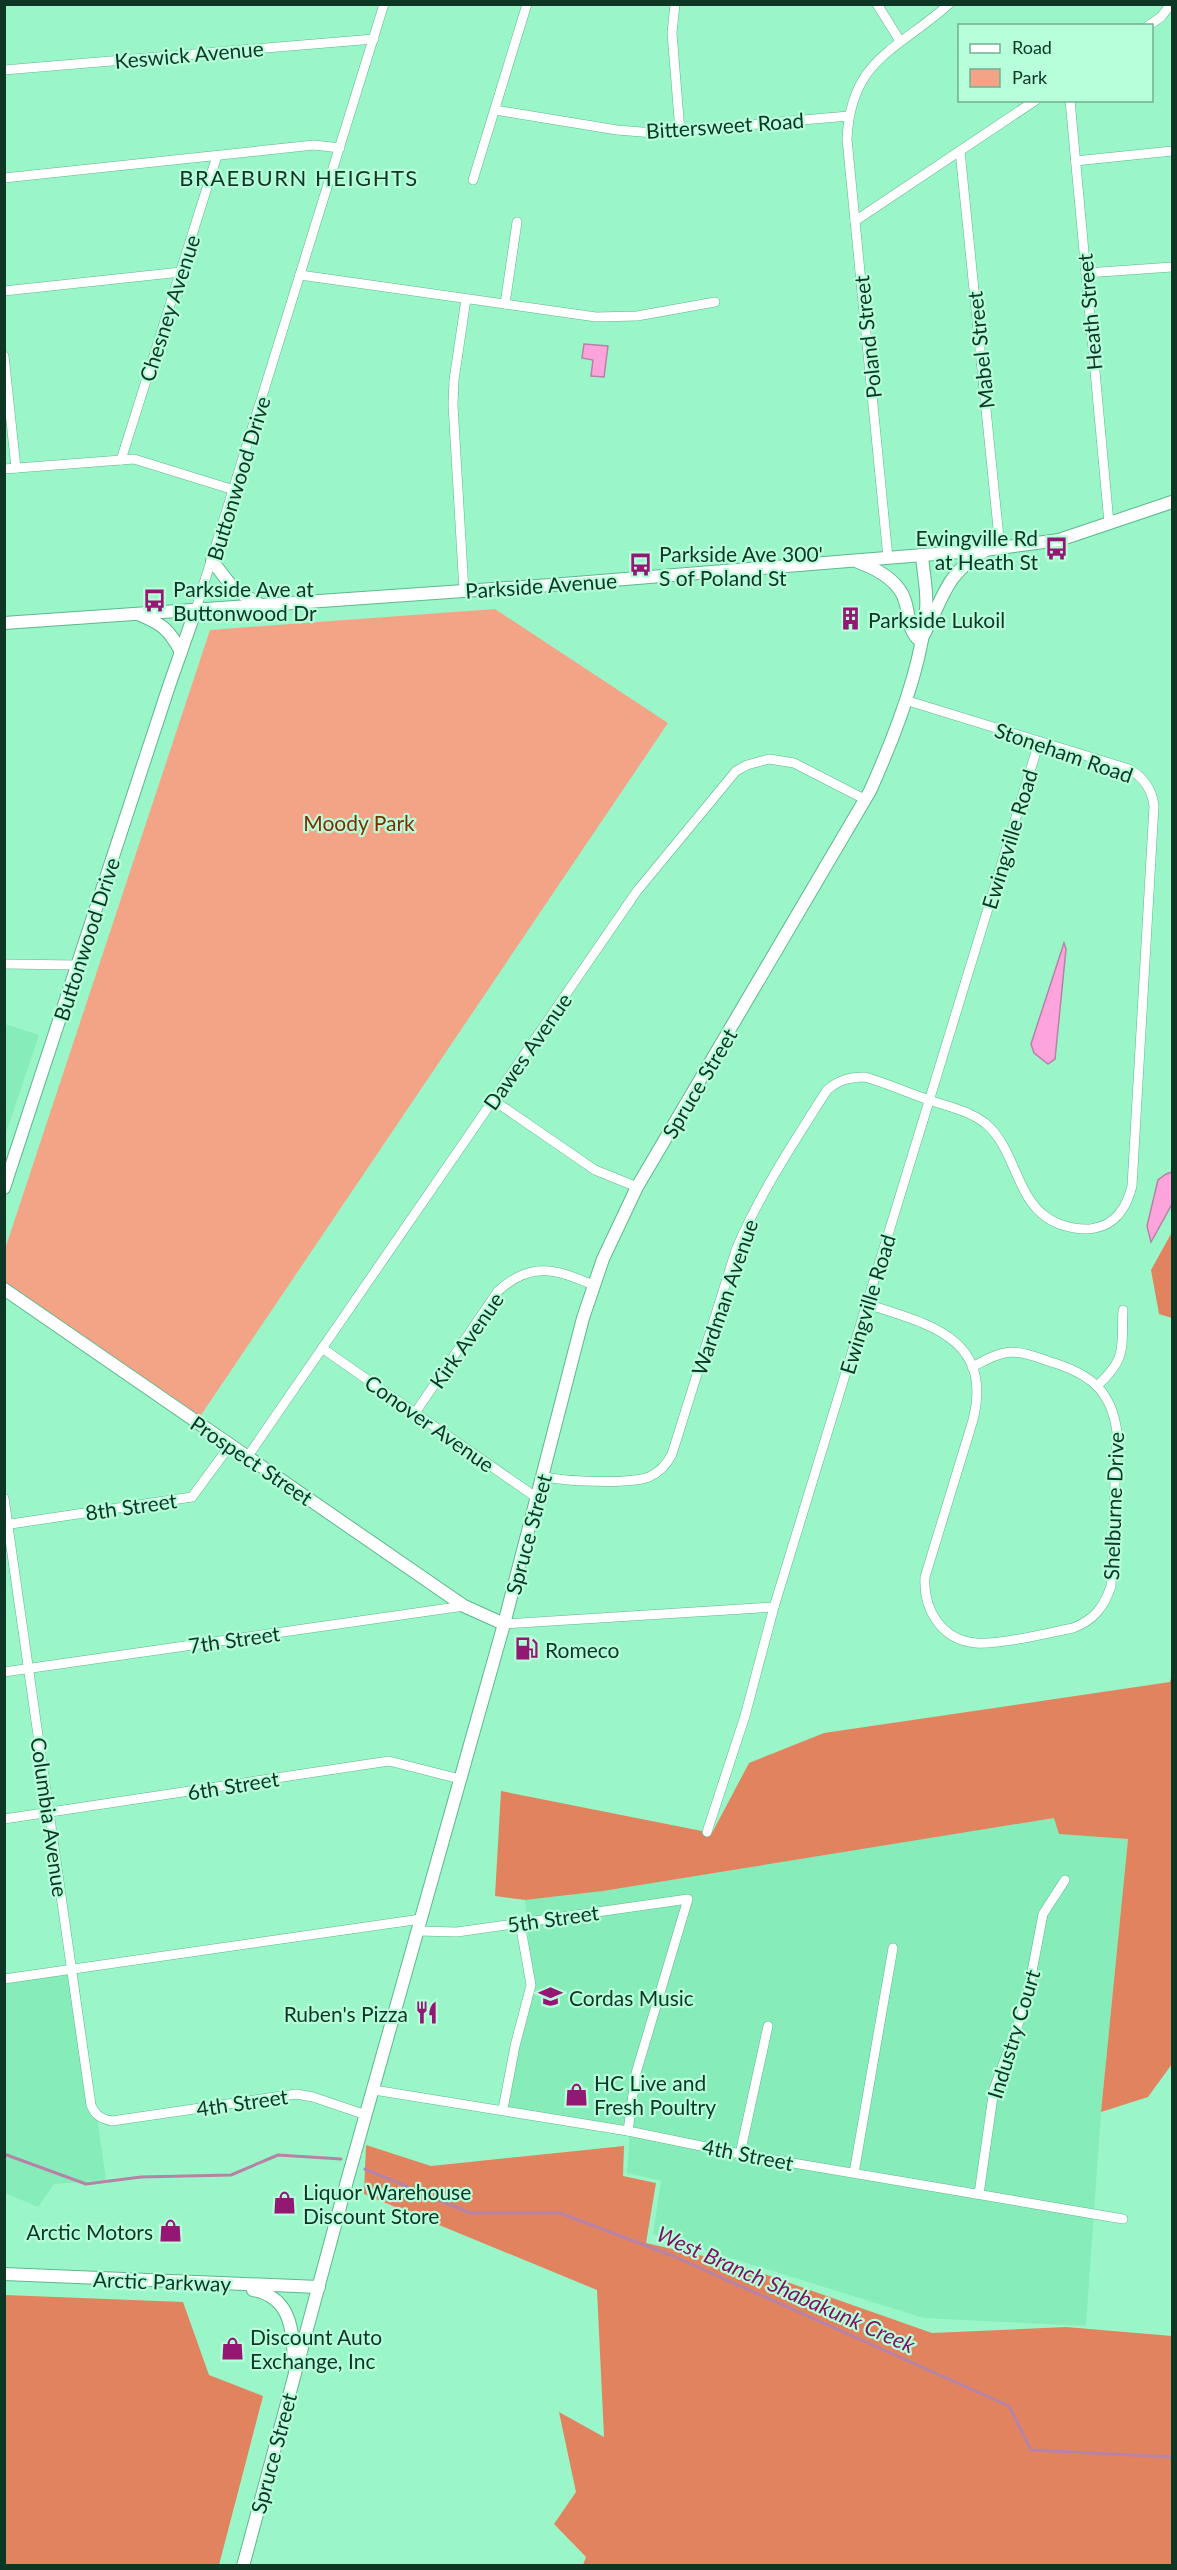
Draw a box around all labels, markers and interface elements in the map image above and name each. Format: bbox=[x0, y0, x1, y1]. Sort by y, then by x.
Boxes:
legend bbox=[958, 24, 1153, 102]
street label: Keswick Avenue bbox=[113, 35, 265, 73]
text: Road bbox=[1012, 36, 1052, 58]
text: Park bbox=[1012, 66, 1048, 88]
street label: Bittersweet Road bbox=[645, 107, 805, 143]
district label: BRAEBURN HEIGHTS bbox=[179, 164, 419, 191]
street label: Chesney Avenue bbox=[133, 231, 205, 385]
street label: Heath Street bbox=[1071, 252, 1107, 371]
street label: Poland Street bbox=[848, 274, 886, 400]
street label: Mabel Street bbox=[961, 290, 999, 410]
street label: Buttonwood Drive bbox=[201, 393, 275, 563]
place label: Ewingville Rd at Heath St bbox=[915, 525, 1038, 574]
bus stop icon: Ewingville Rd at Heath St bbox=[1043, 536, 1069, 562]
place label: Parkside Ave 300' S of Poland St bbox=[659, 541, 823, 590]
bus stop icon: Parkside Ave 300' S of Poland St bbox=[628, 552, 654, 578]
street label: Parkside Avenue bbox=[464, 567, 618, 603]
place label: Parkside Ave at Buttonwood Dr bbox=[173, 576, 317, 625]
bus stop icon: Parkside Ave at Buttonwood Dr bbox=[142, 587, 168, 613]
building icon: Parkside Lukoil bbox=[837, 606, 863, 632]
place label: Parkside Lukoil bbox=[868, 607, 1005, 632]
street label: Stoneham Road bbox=[992, 717, 1136, 787]
street label: Ewingville Road bbox=[976, 766, 1042, 912]
park label: Moody Park bbox=[303, 810, 415, 835]
street label: Buttonwood Drive bbox=[48, 854, 124, 1024]
street label: Dawes Avenue bbox=[478, 988, 576, 1114]
street label: Spruce Street bbox=[656, 1023, 742, 1143]
street label: Wardman Avenue bbox=[686, 1216, 762, 1378]
street label: Ewingville Road bbox=[834, 1231, 900, 1377]
street label: Kirk Avenue bbox=[424, 1287, 508, 1393]
street label: Conover Avenue bbox=[361, 1369, 499, 1477]
street label: Prospect Street bbox=[186, 1410, 318, 1510]
street label: Shelburne Drive bbox=[1098, 1431, 1128, 1581]
street label: Spruce Street bbox=[500, 1470, 556, 1597]
street label: 8th Street bbox=[84, 1487, 179, 1525]
street label: 7th Street bbox=[187, 1620, 282, 1658]
fuel station icon: Romeco bbox=[514, 1636, 540, 1662]
place label: Romeco bbox=[545, 1637, 620, 1662]
street label: Columbia Avenue bbox=[26, 1735, 74, 1899]
street label: 6th Street bbox=[186, 1765, 281, 1805]
street label: 5th Street bbox=[506, 1899, 601, 1937]
street label: Industry Court bbox=[982, 1966, 1045, 2101]
school or university icon: Cordas Music bbox=[538, 1984, 564, 2010]
place label: Cordas Music bbox=[569, 1985, 694, 2010]
restaurant icon: Ruben's Pizza bbox=[413, 2000, 439, 2026]
place label: Ruben's Pizza bbox=[284, 2001, 408, 2026]
place label: HC Live and Fresh Poultry bbox=[594, 2070, 716, 2119]
shop icon: HC Live and Fresh Poultry bbox=[563, 2081, 589, 2107]
street label: 4th Street bbox=[195, 2083, 290, 2121]
street label: 4th Street bbox=[700, 2133, 796, 2175]
place label: Liquor Warehouse Discount Store bbox=[303, 2179, 471, 2228]
shop icon: Liquor Warehouse Discount Store bbox=[272, 2190, 298, 2216]
shop icon: Arctic Motors bbox=[158, 2218, 184, 2244]
place label: Arctic Motors bbox=[26, 2219, 153, 2244]
water label: West Branch Shabakunk Creek bbox=[653, 2220, 920, 2359]
street label: Arctic Parkway bbox=[93, 2266, 232, 2296]
place label: Discount Auto Exchange, Inc bbox=[250, 2324, 382, 2373]
shop icon: Discount Auto Exchange, Inc bbox=[219, 2335, 245, 2361]
street label: Spruce Street bbox=[245, 2389, 301, 2516]

